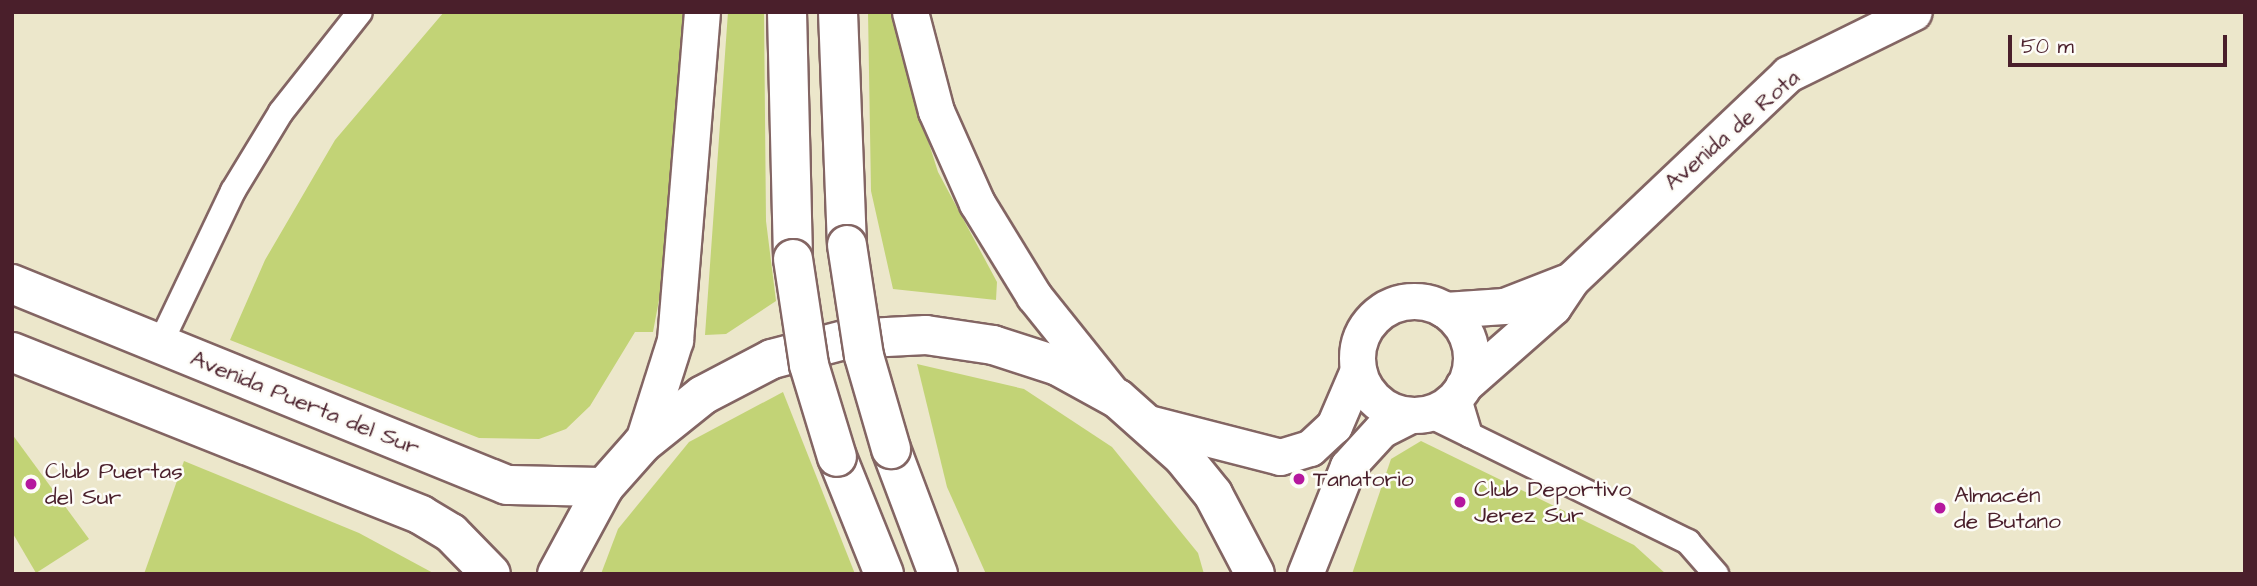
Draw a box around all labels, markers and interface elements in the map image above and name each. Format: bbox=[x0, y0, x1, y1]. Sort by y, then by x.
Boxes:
scale bar bbox=[2012, 21, 2231, 65]
text: 50 m bbox=[2021, 32, 2074, 61]
street label: Avenida de Rota bbox=[1659, 64, 1805, 196]
street label: Avenida Puerta del Sur bbox=[186, 344, 424, 462]
place label: Club Puertas del Sur bbox=[45, 457, 183, 511]
place label: Tanatorio bbox=[1313, 465, 1414, 493]
marker: Tanatorio bbox=[1291, 471, 1307, 487]
place label: Club Deportivo Jerez Sur bbox=[1474, 475, 1631, 529]
marker: Club Puertas del Sur bbox=[23, 476, 39, 492]
place label: Almacén de Butano bbox=[1954, 481, 2061, 535]
marker: Club Deportivo Jerez Sur bbox=[1452, 494, 1468, 510]
marker: Almacén de Butano bbox=[1932, 500, 1948, 516]

